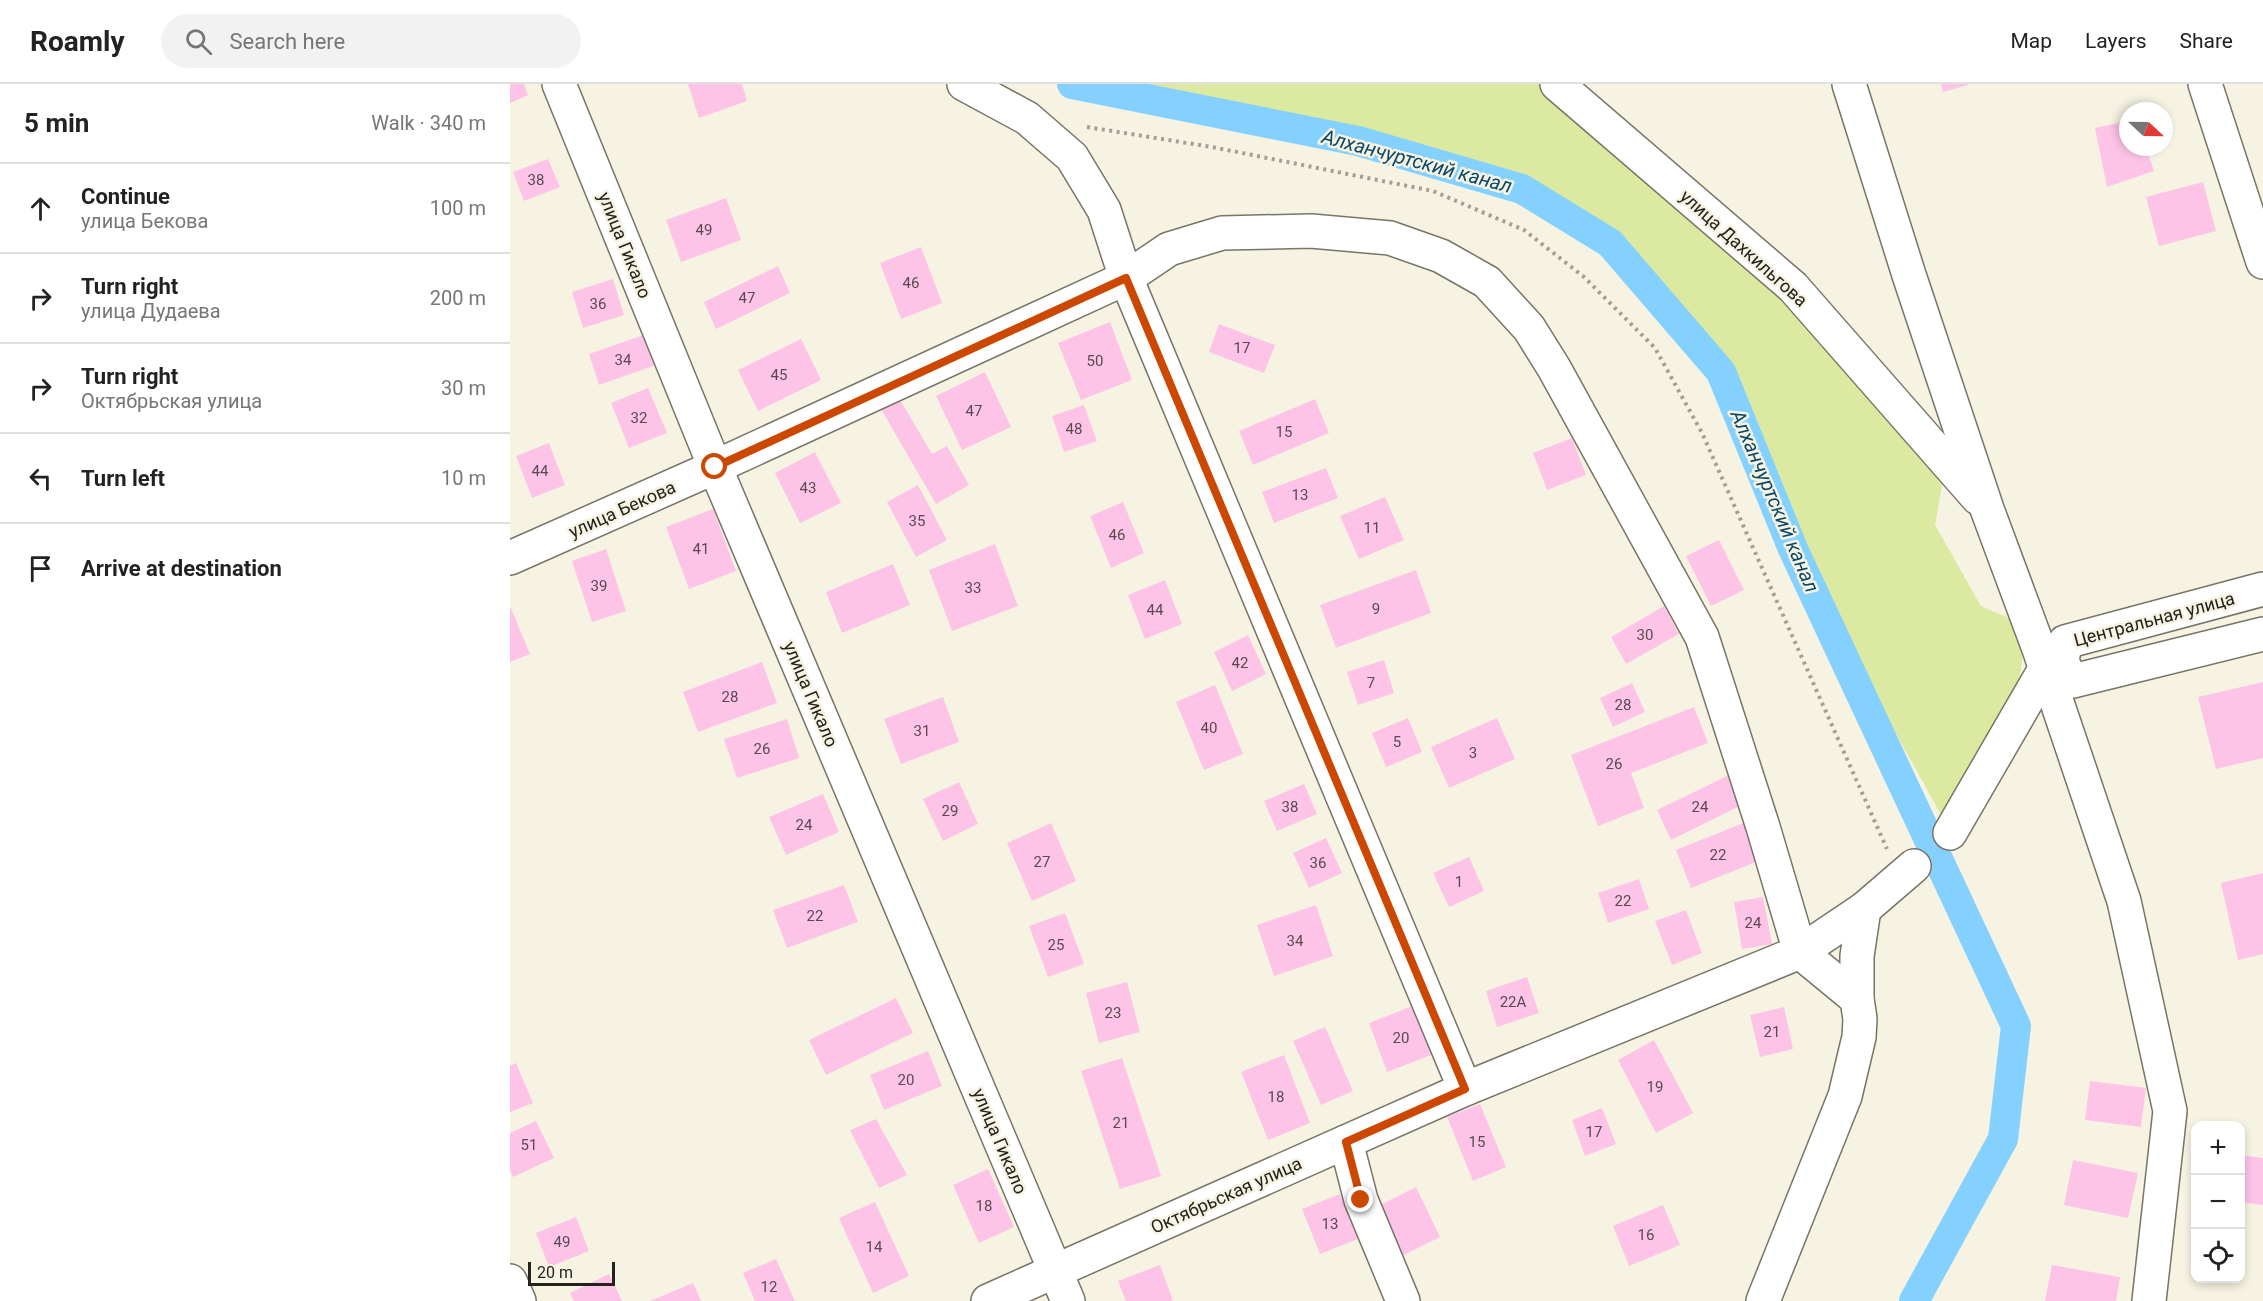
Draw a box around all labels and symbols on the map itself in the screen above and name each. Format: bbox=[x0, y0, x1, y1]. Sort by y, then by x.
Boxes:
north arrow bbox=[2119, 102, 2173, 156]
water label: Алханчуртский канал bbox=[1318, 124, 1515, 198]
house number: 38 bbox=[528, 171, 544, 189]
street label: улица Дахкильгова bbox=[1676, 185, 1812, 311]
street label: улица Гикало bbox=[594, 189, 656, 301]
house number: 49 bbox=[696, 221, 712, 239]
house number: 46 bbox=[903, 274, 919, 292]
house number: 47 bbox=[739, 289, 755, 307]
house number: 36 bbox=[590, 295, 606, 313]
house number: 17 bbox=[1234, 339, 1250, 357]
house number: 34 bbox=[615, 351, 632, 369]
house number: 50 bbox=[1087, 352, 1103, 370]
house number: 45 bbox=[771, 366, 787, 384]
house number: 47 bbox=[966, 402, 982, 420]
water label: Алханчуртский канал bbox=[1725, 405, 1824, 596]
house number: 32 bbox=[631, 409, 647, 427]
house number: 48 bbox=[1066, 420, 1082, 438]
house number: 15 bbox=[1276, 423, 1292, 441]
route start bbox=[701, 453, 727, 479]
house number: 44 bbox=[532, 462, 549, 480]
street label: улица Бекова bbox=[565, 476, 679, 542]
house number: 43 bbox=[800, 479, 816, 497]
house number: 13 bbox=[1292, 486, 1308, 504]
house number: 35 bbox=[909, 512, 925, 530]
house number: 11 bbox=[1364, 519, 1380, 537]
house number: 46 bbox=[1109, 526, 1125, 544]
house number: 41 bbox=[693, 540, 709, 558]
house number: 39 bbox=[591, 577, 607, 595]
house number: 33 bbox=[965, 579, 981, 597]
street label: Центральная улица bbox=[2071, 587, 2237, 651]
house number: 9 bbox=[1372, 600, 1380, 618]
house number: 44 bbox=[1147, 601, 1164, 619]
house number: 30 bbox=[1637, 626, 1653, 644]
street label: улица Гикало bbox=[779, 638, 843, 750]
house number: 42 bbox=[1232, 654, 1248, 672]
house number: 7 bbox=[1367, 674, 1375, 692]
house number: 28 bbox=[722, 688, 738, 706]
house number: 28 bbox=[1615, 696, 1631, 714]
house number: 40 bbox=[1201, 719, 1217, 737]
house number: 31 bbox=[914, 722, 930, 740]
house number: 5 bbox=[1393, 733, 1401, 751]
house number: 26 bbox=[754, 740, 770, 758]
house number: 3 bbox=[1469, 744, 1477, 762]
house number: 26 bbox=[1606, 755, 1622, 773]
house number: 38 bbox=[1282, 798, 1298, 816]
house number: 24 bbox=[1692, 798, 1709, 816]
house number: 29 bbox=[942, 802, 958, 820]
house number: 24 bbox=[796, 816, 813, 834]
house number: 22 bbox=[1710, 846, 1726, 864]
house number: 27 bbox=[1034, 853, 1050, 871]
house number: 36 bbox=[1310, 854, 1326, 872]
house number: 1 bbox=[1455, 873, 1463, 891]
house number: 22 bbox=[1615, 892, 1631, 910]
house number: 22 bbox=[807, 907, 823, 925]
house number: 24 bbox=[1745, 914, 1762, 932]
house number: 34 bbox=[1287, 932, 1304, 950]
house number: 25 bbox=[1048, 936, 1064, 954]
house number: 22А bbox=[1500, 993, 1527, 1011]
house number: 23 bbox=[1105, 1004, 1121, 1022]
house number: 21 bbox=[1764, 1023, 1780, 1041]
house number: 20 bbox=[1393, 1029, 1409, 1047]
house number: 20 bbox=[898, 1071, 914, 1089]
house number: 19 bbox=[1647, 1078, 1663, 1096]
street label: улица Гикало bbox=[968, 1085, 1032, 1197]
house number: 18 bbox=[1268, 1088, 1284, 1106]
house number: 21 bbox=[1113, 1114, 1129, 1132]
house number: 17 bbox=[1586, 1123, 1602, 1141]
house number: 15 bbox=[1469, 1133, 1485, 1151]
house number: 51 bbox=[521, 1136, 537, 1154]
street label: Октябрьская улица bbox=[1147, 1152, 1305, 1238]
route end bbox=[1347, 1186, 1373, 1212]
house number: 18 bbox=[976, 1197, 992, 1215]
house number: 13 bbox=[1322, 1215, 1338, 1233]
house number: 16 bbox=[1638, 1226, 1654, 1244]
house number: 49 bbox=[554, 1233, 570, 1251]
house number: 14 bbox=[866, 1238, 883, 1256]
scale bar bbox=[528, 1259, 615, 1286]
house number: 12 bbox=[761, 1278, 777, 1296]

